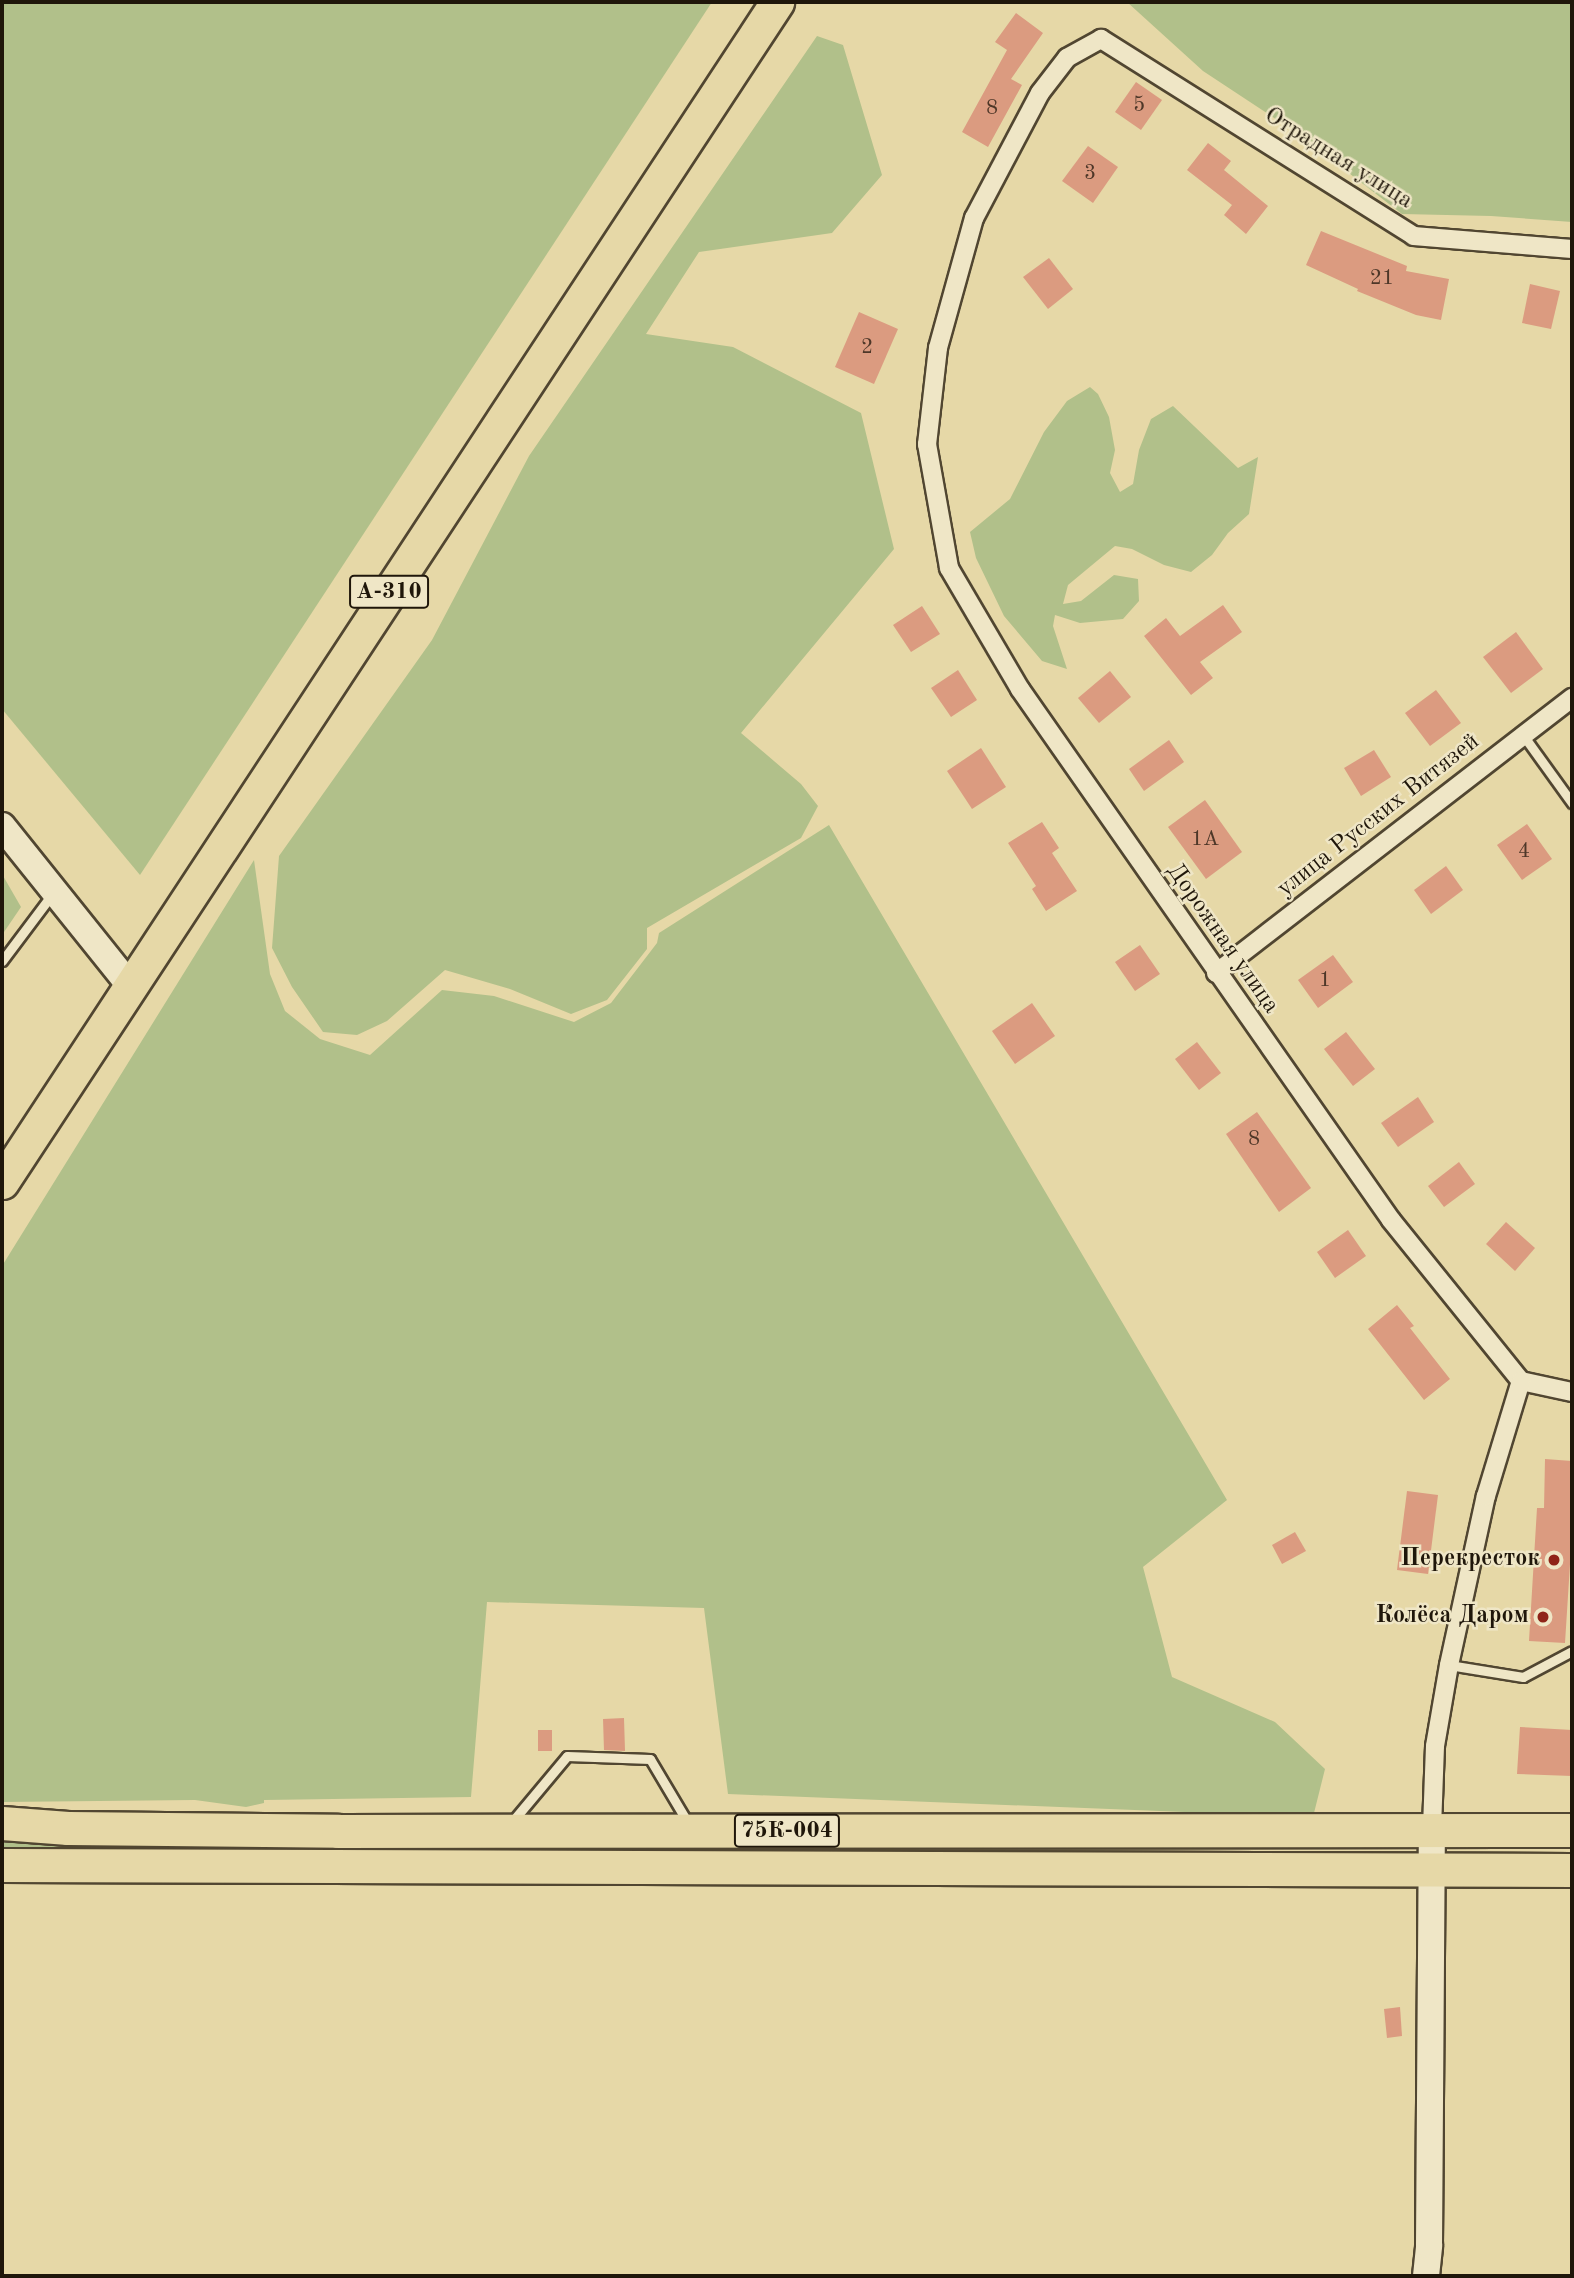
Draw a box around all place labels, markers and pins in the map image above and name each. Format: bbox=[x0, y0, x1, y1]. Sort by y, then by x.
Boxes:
place label: Перекресток bbox=[1400, 1546, 1540, 1574]
marker: Перекресток bbox=[1546, 1552, 1562, 1568]
place label: Колёса Даром bbox=[1375, 1603, 1529, 1631]
marker: Колёса Даром bbox=[1535, 1609, 1551, 1625]

